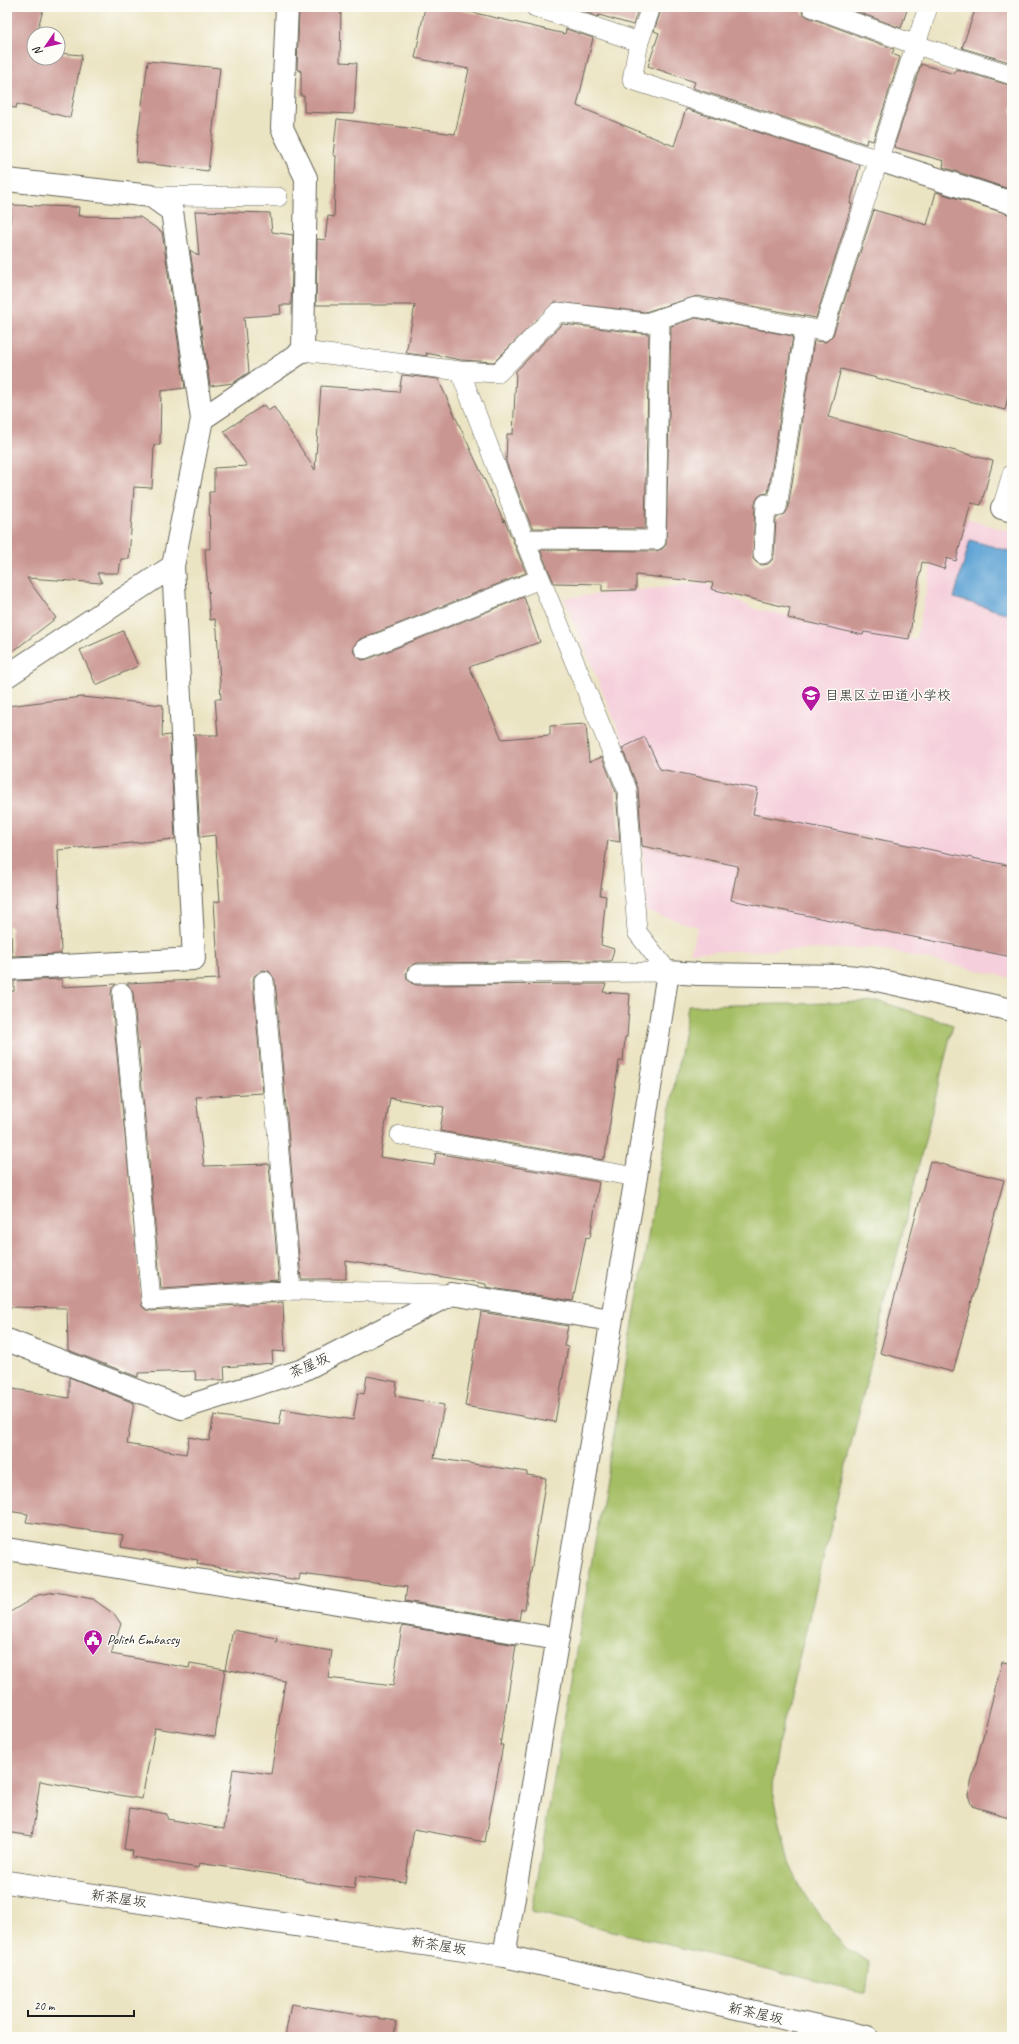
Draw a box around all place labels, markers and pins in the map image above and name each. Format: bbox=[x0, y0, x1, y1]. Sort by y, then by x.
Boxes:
school or university icon: 目黒区立田道小学校 bbox=[800, 684, 822, 712]
place label: 目黒区立田道小学校 bbox=[825, 687, 951, 704]
public building icon: Polish Embassy bbox=[82, 1628, 104, 1656]
place label: Polish Embassy bbox=[107, 1631, 181, 1648]

